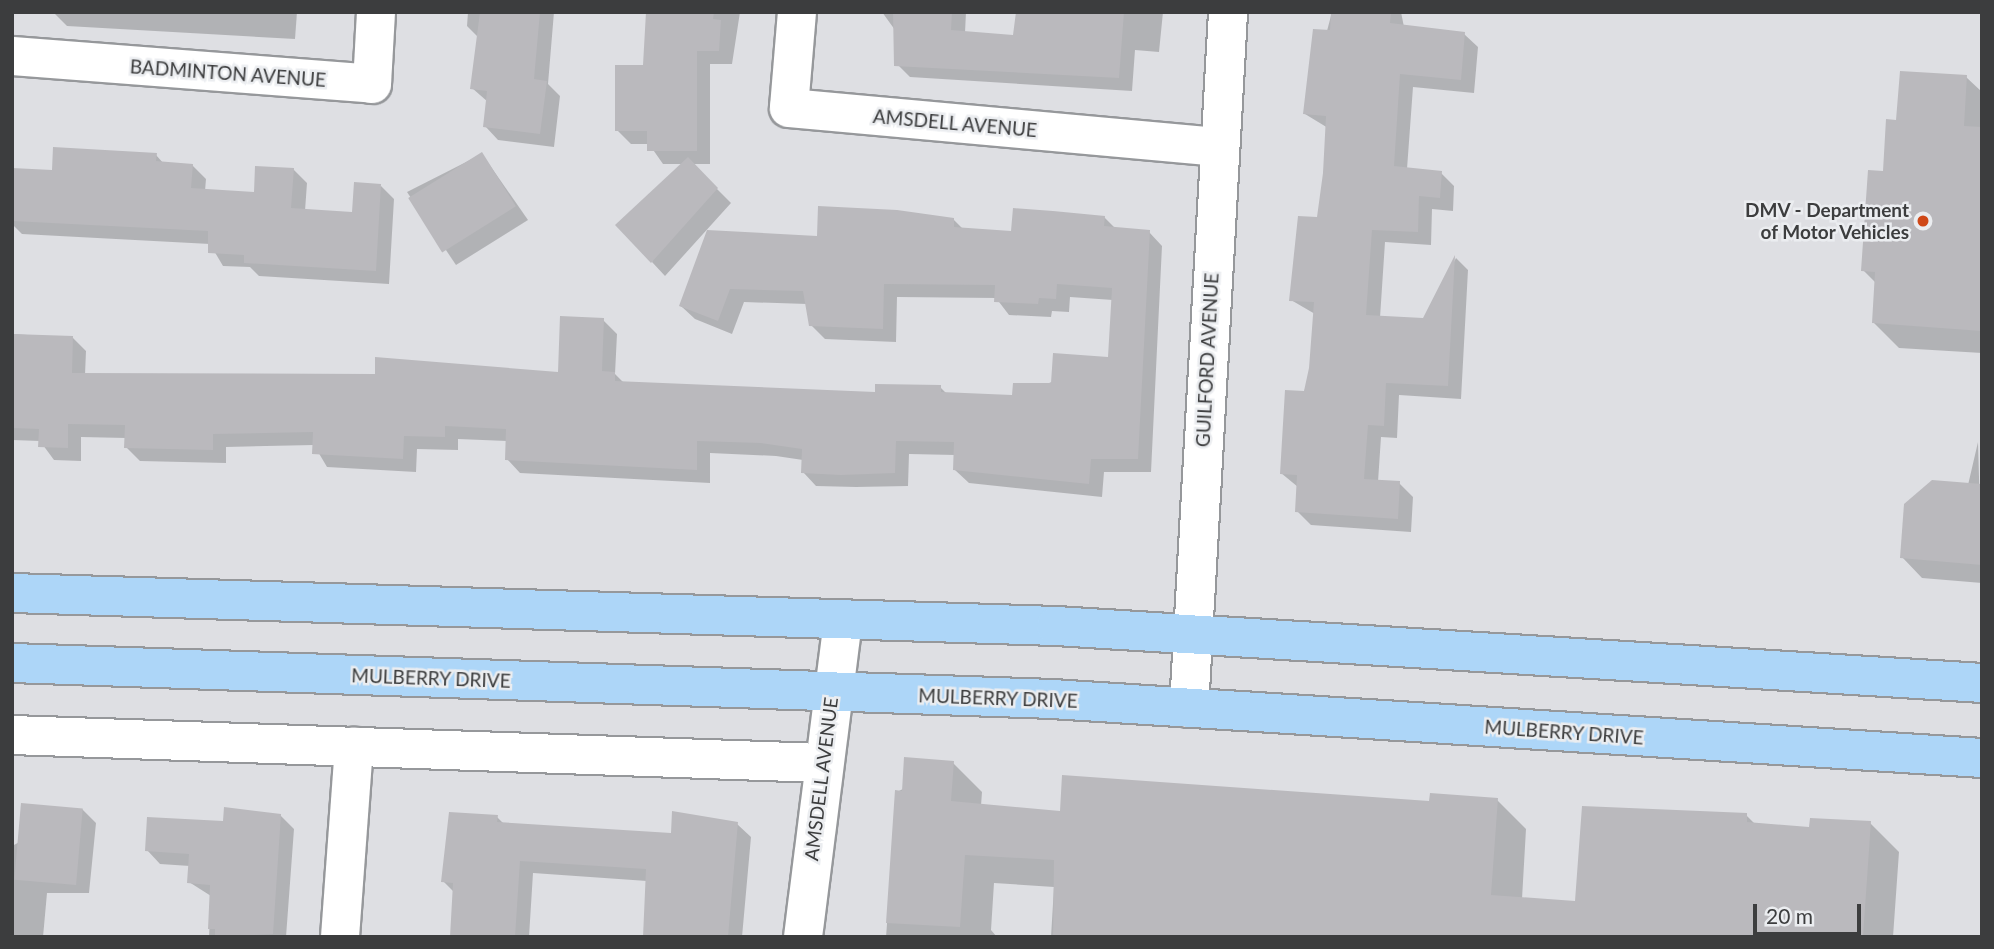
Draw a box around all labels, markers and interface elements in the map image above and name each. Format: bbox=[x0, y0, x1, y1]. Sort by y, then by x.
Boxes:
street label: BADMINTON AVENUE bbox=[129, 55, 327, 91]
street label: AMSDELL AVENUE bbox=[871, 104, 1039, 142]
place label: DMV - Department of Motor Vehicles bbox=[1744, 199, 1909, 243]
marker: DMV - Department of Motor Vehicles bbox=[1915, 213, 1931, 229]
street label: GUILFORD AVENUE bbox=[1191, 272, 1223, 448]
street label: MULBERRY DRIVE bbox=[351, 664, 511, 692]
street label: MULBERRY DRIVE bbox=[918, 684, 1078, 712]
street label: AMSDELL AVENUE bbox=[800, 695, 842, 863]
street label: MULBERRY DRIVE bbox=[1483, 715, 1645, 749]
scale bar bbox=[1756, 890, 1864, 934]
text: 20 m bbox=[1766, 903, 1813, 928]

